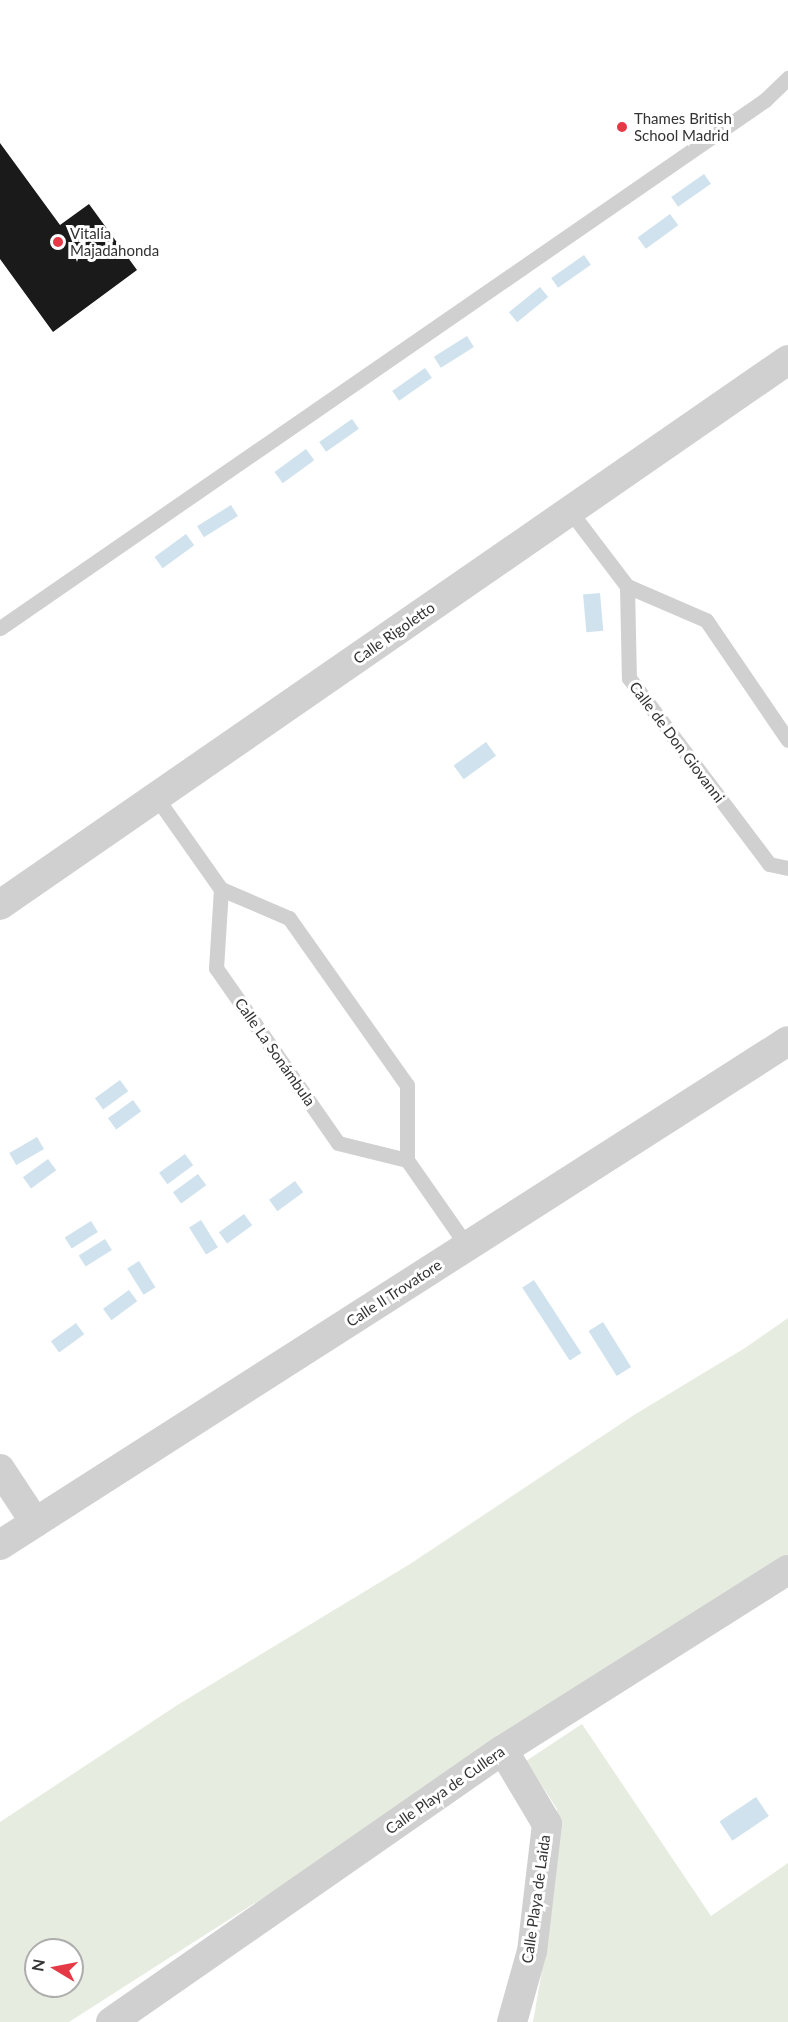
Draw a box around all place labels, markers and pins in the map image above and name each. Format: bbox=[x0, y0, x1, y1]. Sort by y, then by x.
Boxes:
place label: Thames British School Madrid bbox=[634, 109, 732, 144]
marker: Thames British School Madrid bbox=[615, 120, 629, 134]
place label: Vitalia Majadahonda bbox=[70, 224, 159, 259]
marker: Vitalia Majadahonda bbox=[51, 235, 65, 249]

